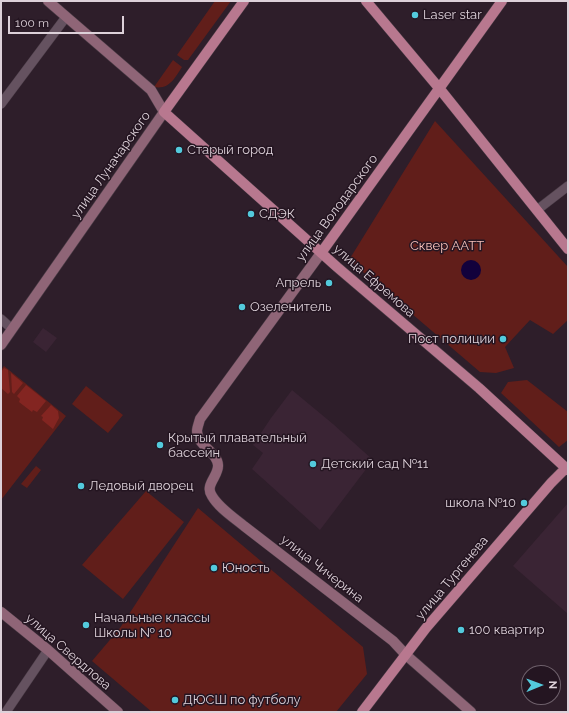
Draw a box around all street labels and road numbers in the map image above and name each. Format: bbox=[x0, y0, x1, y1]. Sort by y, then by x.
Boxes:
street label: улица Луначарского bbox=[68, 108, 154, 222]
street label: улица Володарского bbox=[293, 151, 381, 265]
street label: улица Ефремова bbox=[330, 241, 418, 321]
street label: улица Чичерина bbox=[277, 532, 367, 606]
street label: улица Тургенева bbox=[413, 533, 491, 623]
street label: улица Свердлова bbox=[22, 611, 114, 693]

